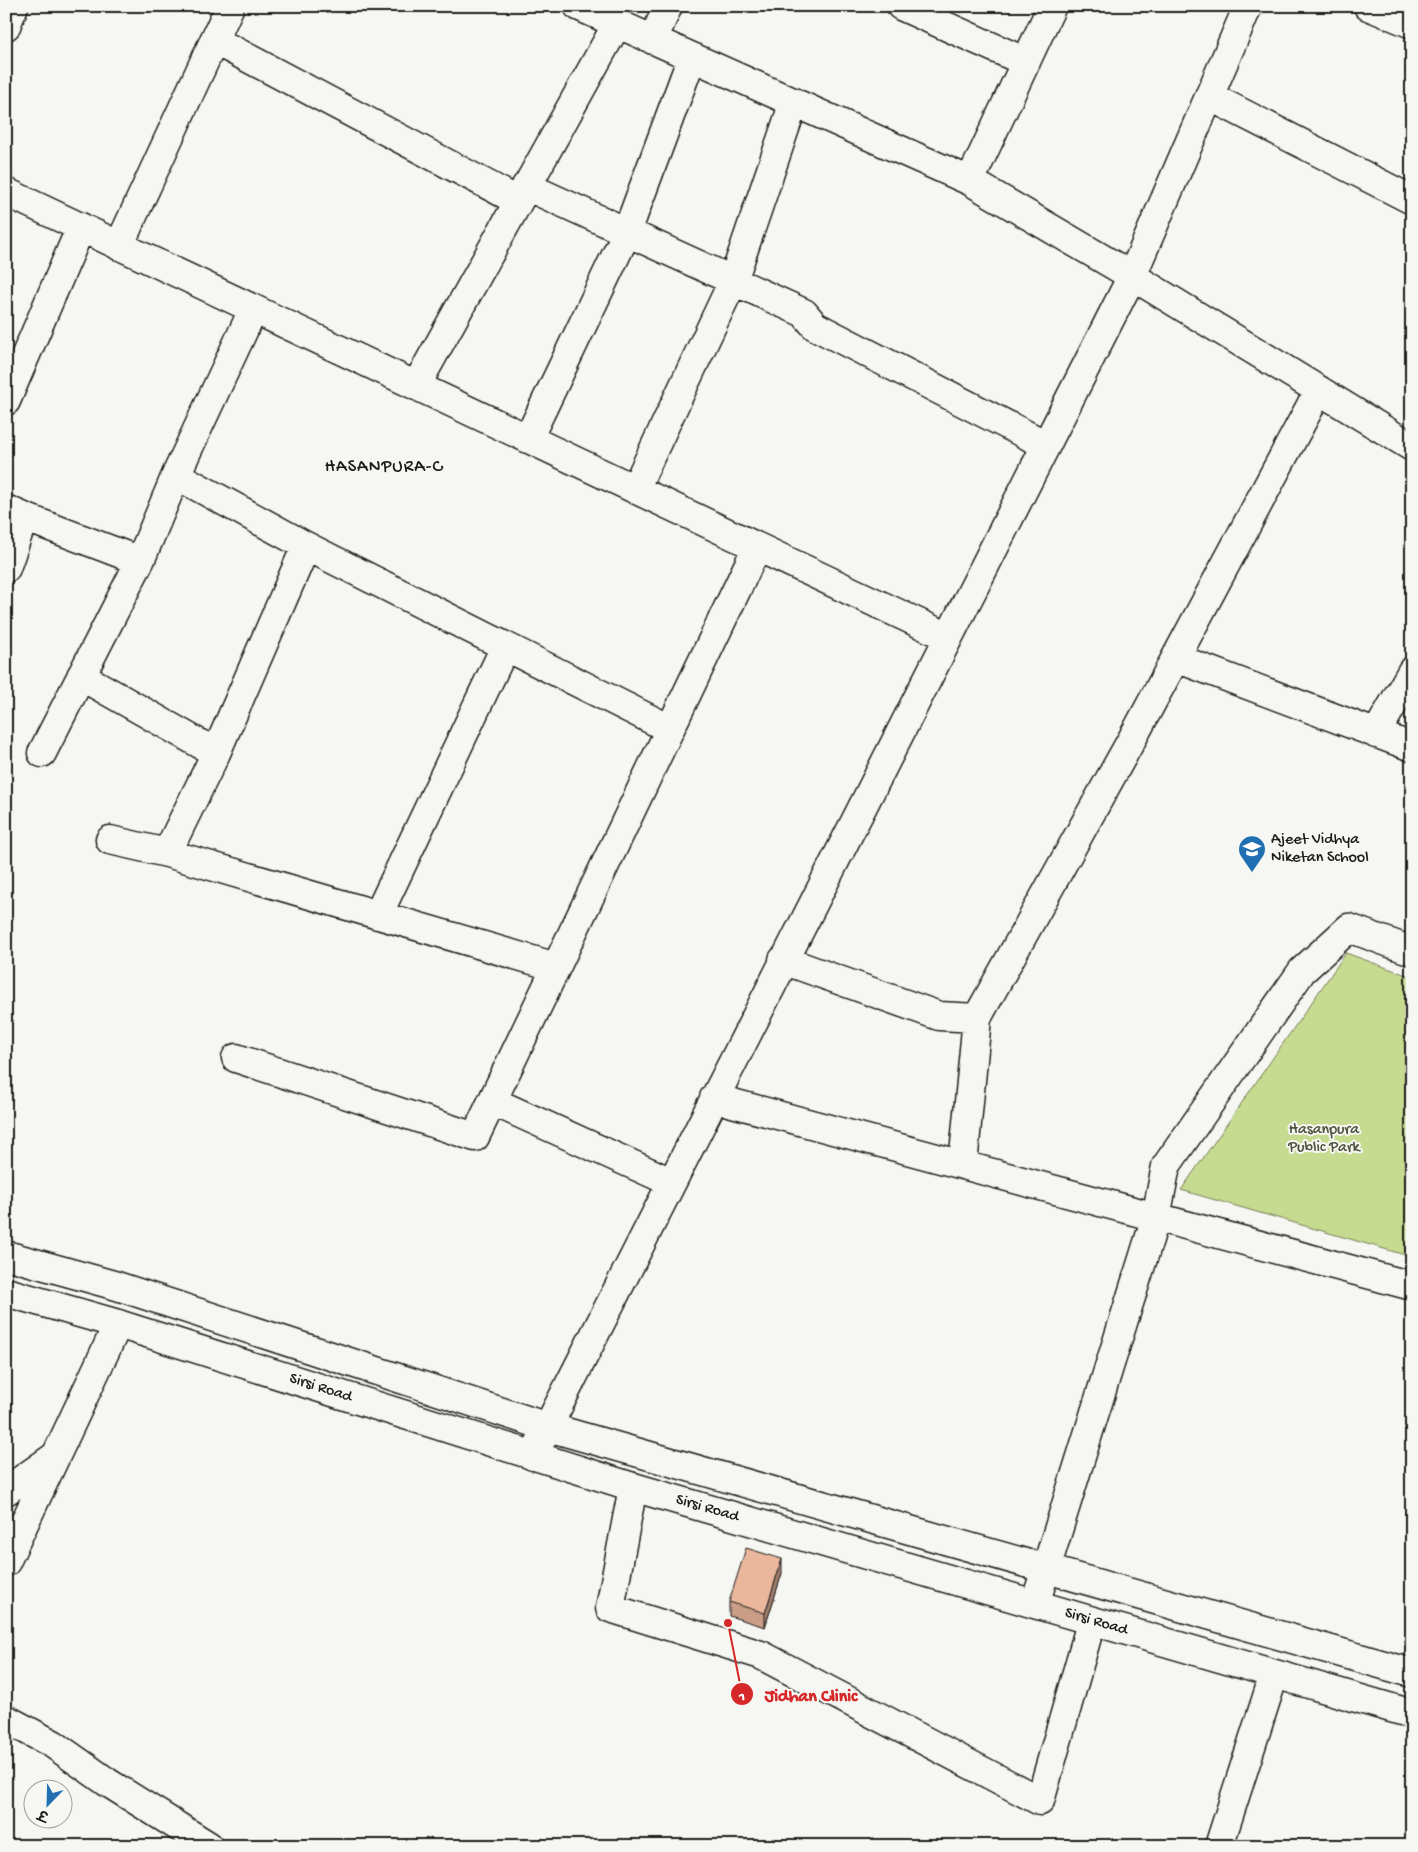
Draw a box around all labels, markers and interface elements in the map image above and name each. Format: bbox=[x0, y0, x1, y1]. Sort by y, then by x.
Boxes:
district label: HASANPURA-C bbox=[325, 457, 443, 478]
place label: Ajeet Vidhya Niketan School bbox=[1271, 831, 1369, 868]
school or university icon: Ajeet Vidhya Niketan School bbox=[1237, 834, 1267, 873]
park label: Hasanpura Public Park bbox=[1287, 1121, 1362, 1158]
street label: Sirsi Road bbox=[287, 1369, 356, 1407]
street label: Sirsi Road bbox=[674, 1490, 743, 1527]
street label: Sirsi Road bbox=[1062, 1604, 1131, 1641]
callout: Jidhan Clinic bbox=[730, 1678, 868, 1711]
text: Jidhan Clinic bbox=[764, 1687, 858, 1708]
text: 1 bbox=[738, 1688, 745, 1706]
north arrow bbox=[22, 1780, 72, 1830]
text: उ bbox=[35, 1803, 53, 1824]

